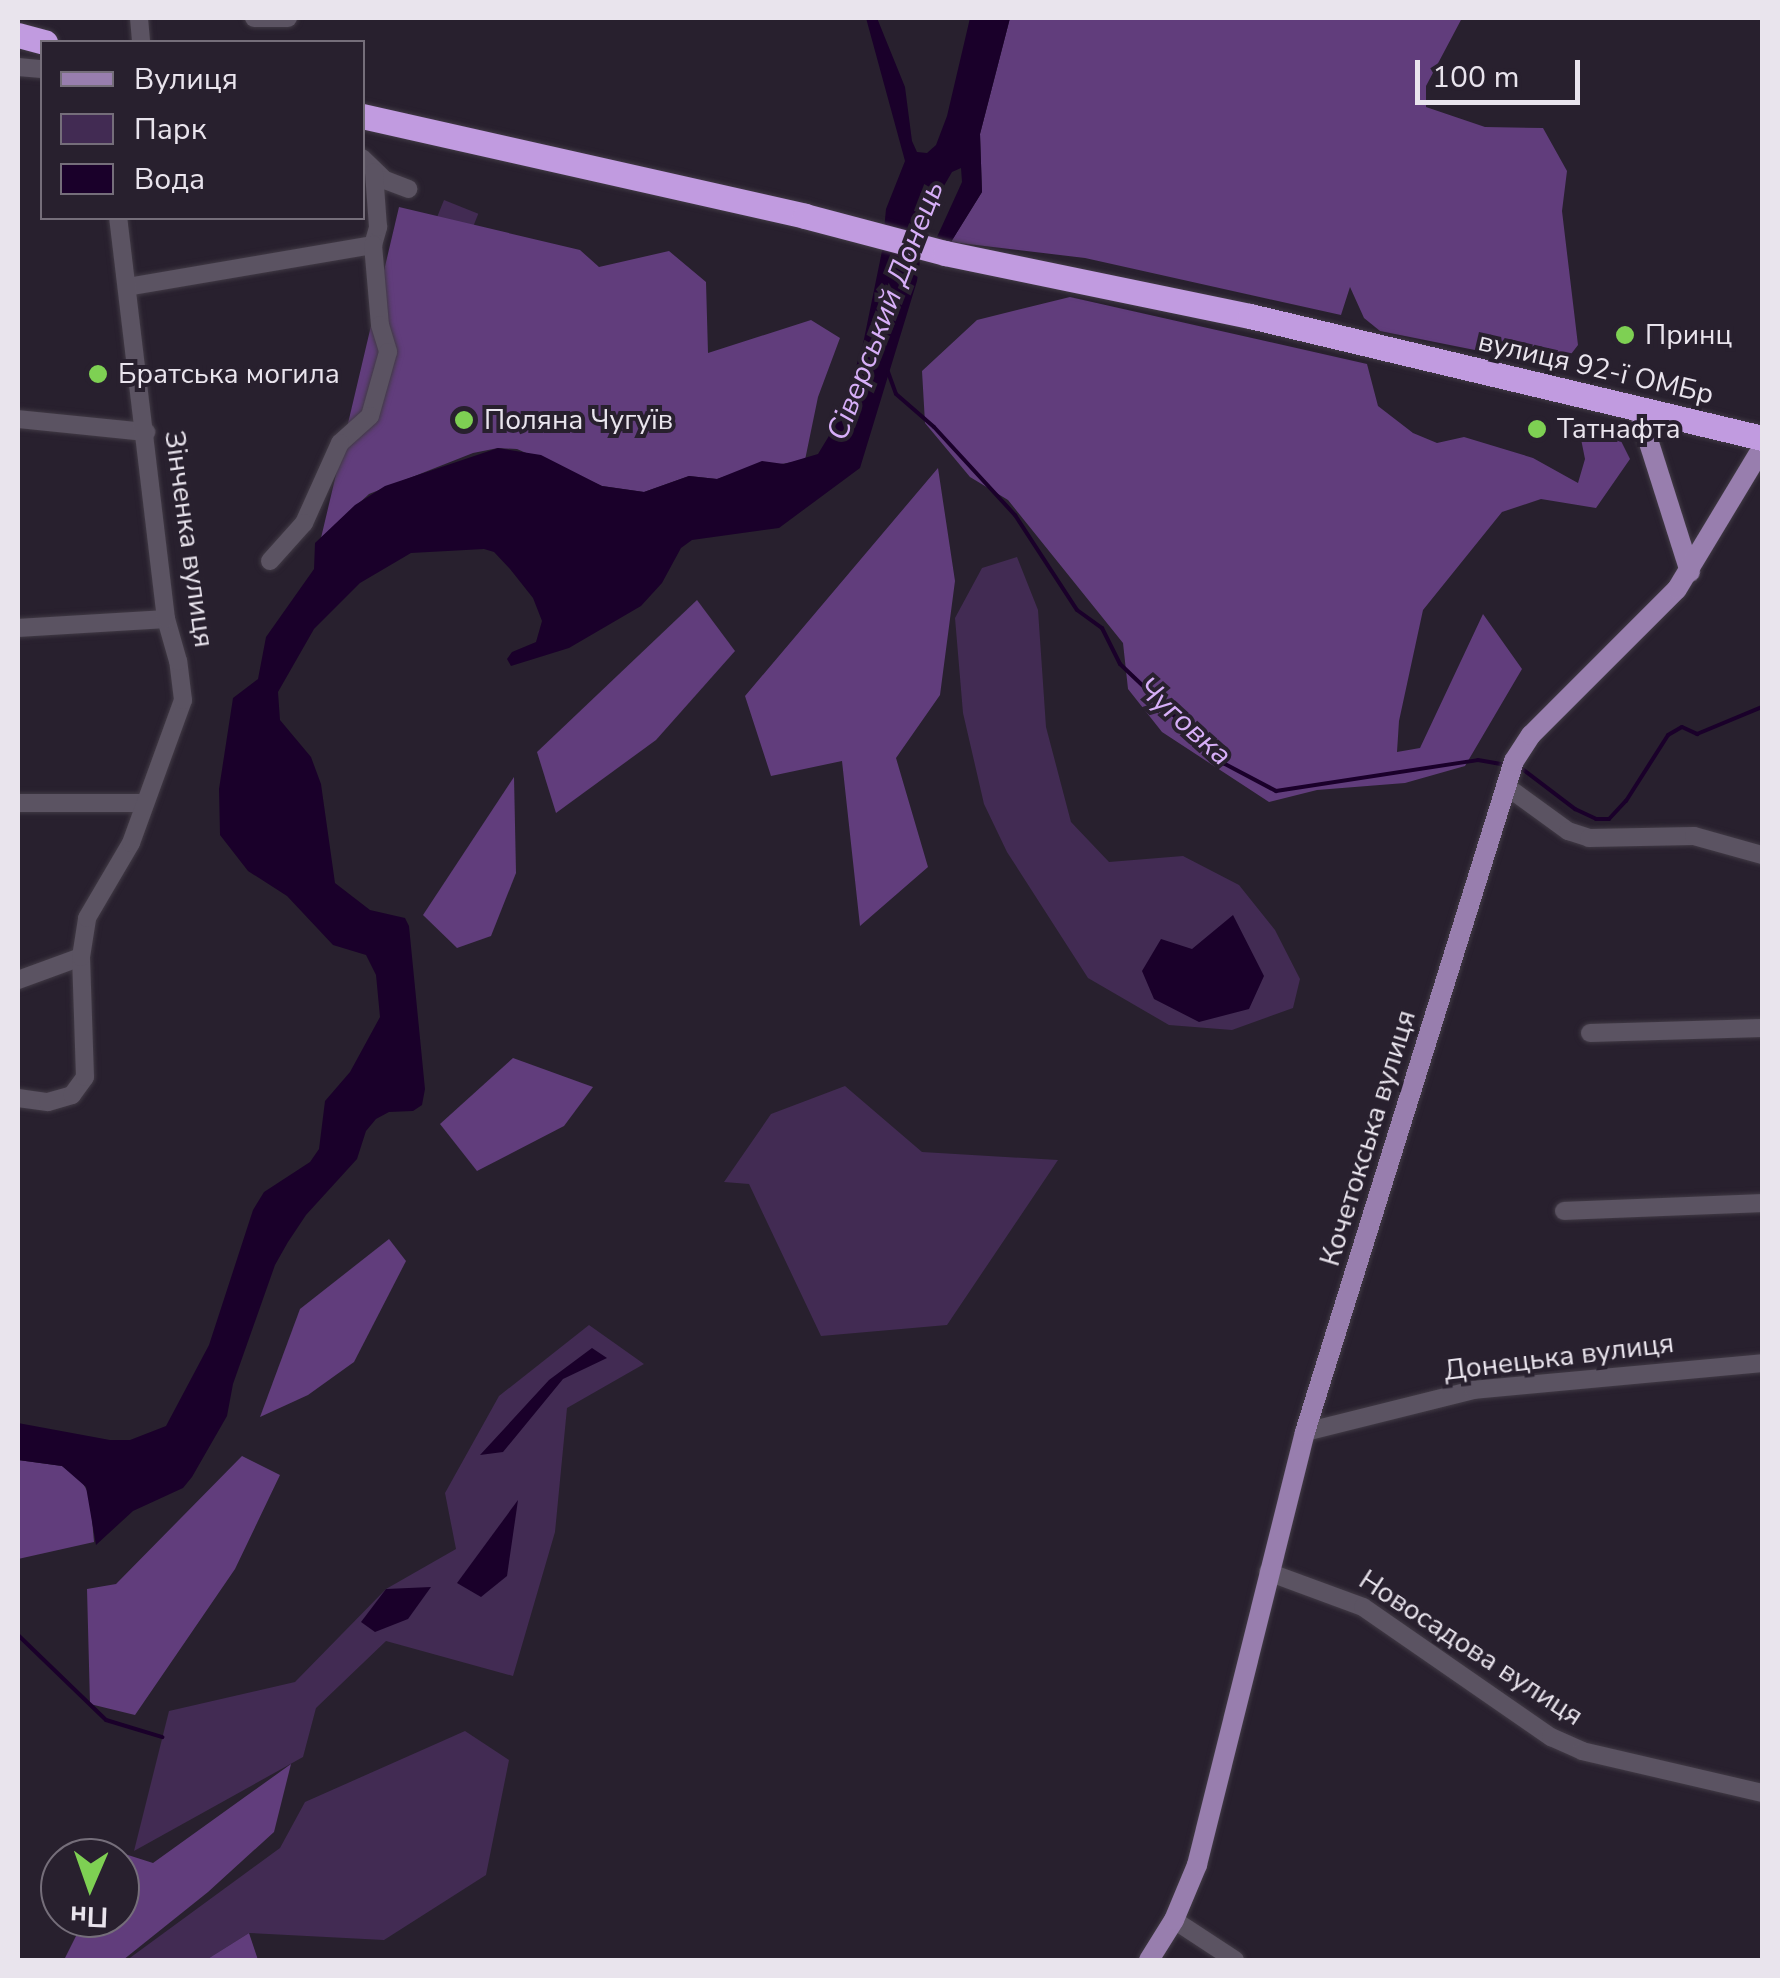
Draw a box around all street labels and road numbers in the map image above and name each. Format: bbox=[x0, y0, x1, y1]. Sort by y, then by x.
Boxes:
street label: вулиця 92-ї ОМБр bbox=[1475, 325, 1717, 411]
street label: Зінченка вулиця bbox=[157, 428, 221, 650]
street label: Кочетокська вулиця bbox=[1313, 1006, 1423, 1270]
street label: Донецька вулиця bbox=[1442, 1326, 1676, 1388]
street label: Новосадова вулиця bbox=[1353, 1563, 1589, 1733]

